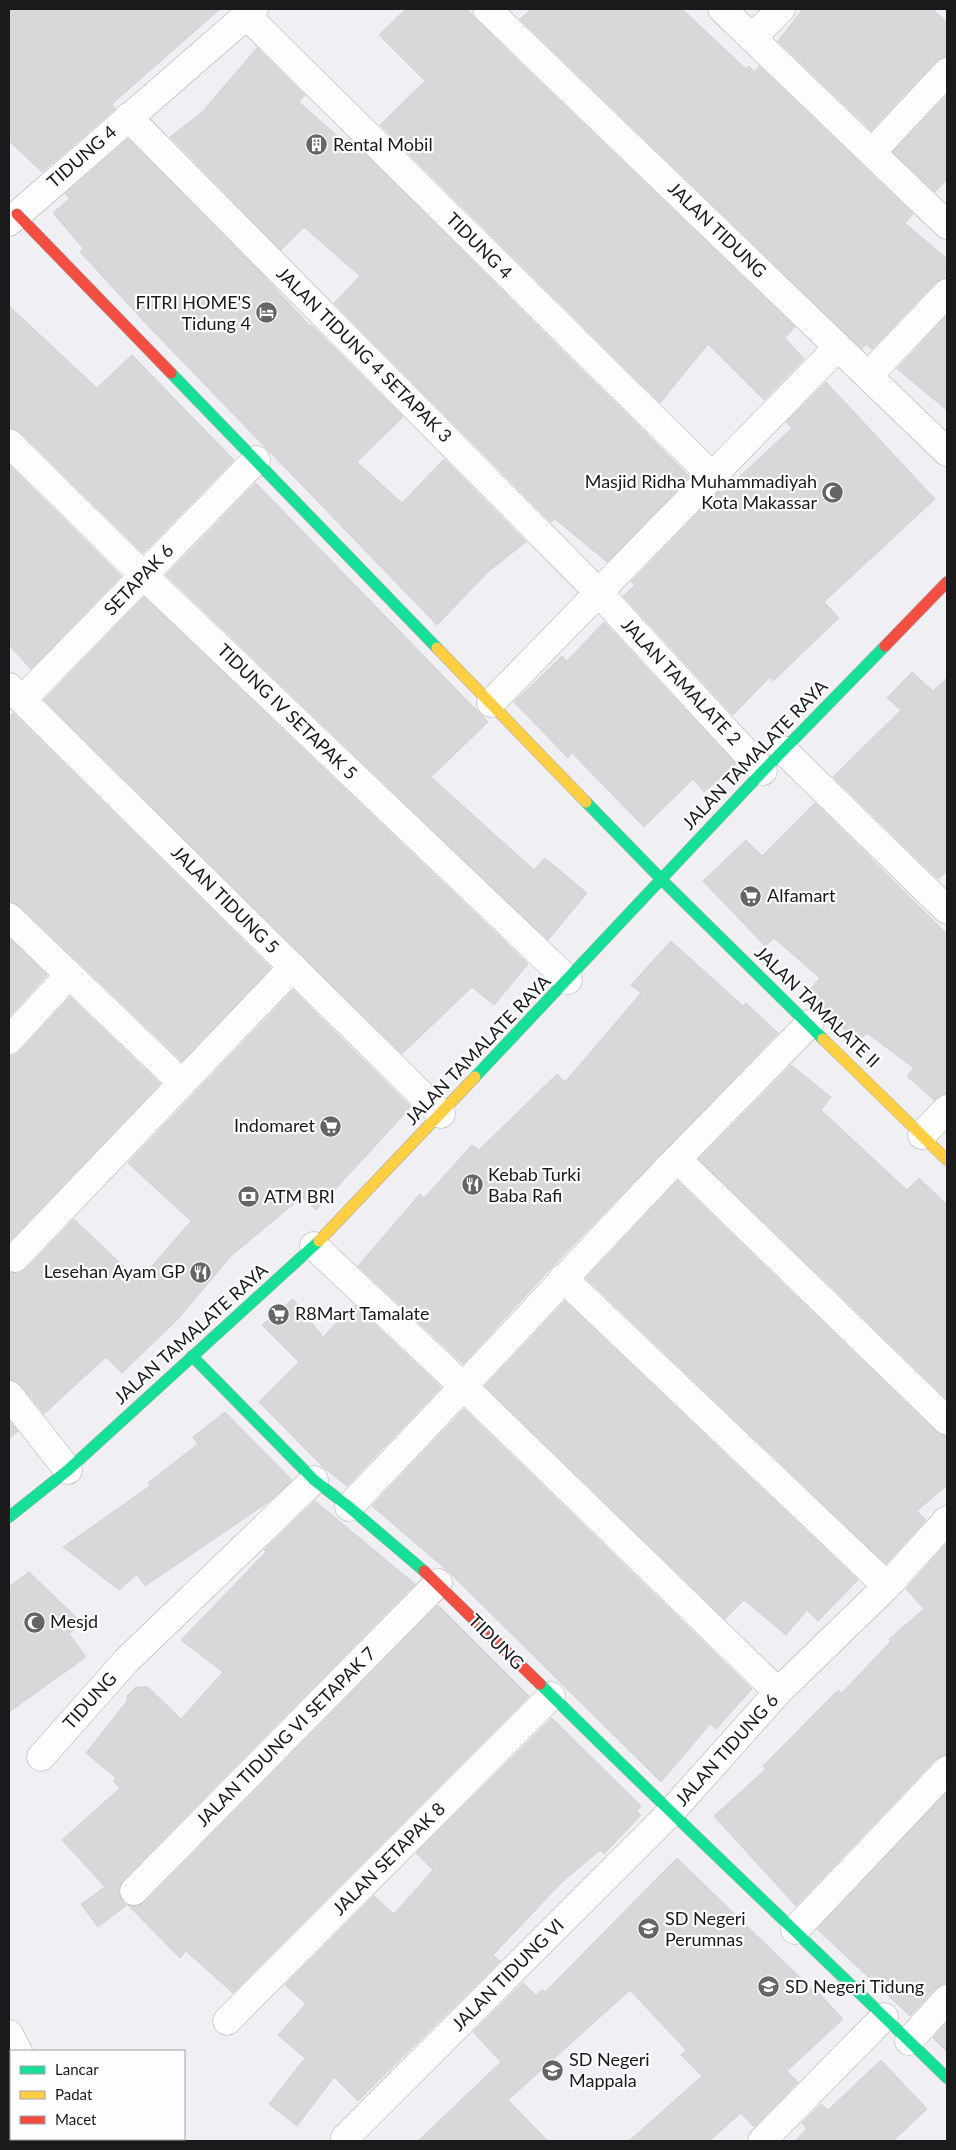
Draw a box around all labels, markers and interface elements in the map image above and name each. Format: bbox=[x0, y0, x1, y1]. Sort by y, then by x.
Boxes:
street label: TIDUNG 4 bbox=[42, 120, 120, 192]
building icon: Rental Mobil bbox=[305, 133, 329, 157]
place label: Rental Mobil bbox=[333, 133, 433, 155]
street label: JALAN TIDUNG bbox=[664, 177, 772, 282]
street label: TIDUNG 4 bbox=[442, 208, 517, 283]
street label: JALAN TIDUNG 4 SETAPAK 3 bbox=[273, 262, 457, 446]
place label: FITRI HOME'S Tidung 4 bbox=[136, 291, 251, 334]
hotel icon: FITRI HOME'S Tidung 4 bbox=[255, 301, 279, 325]
place label: Masjid Ridha Muhammadiyah Kota Makassar bbox=[585, 470, 817, 513]
mosque icon: Masjid Ridha Muhammadiyah Kota Makassar bbox=[821, 480, 845, 504]
street label: SETAPAK 6 bbox=[99, 539, 178, 620]
street label: JALAN TAMALATE 2 bbox=[617, 613, 746, 749]
street label: TIDUNG IV SETAPAK 5 bbox=[213, 639, 362, 784]
street label: JALAN TAMALATE RAYA bbox=[677, 674, 832, 834]
street label: JALAN TIDUNG 5 bbox=[167, 841, 284, 958]
supermarket icon: Alfamart bbox=[739, 884, 763, 908]
place label: Alfamart bbox=[767, 884, 836, 906]
street label: JALAN TAMALATE II bbox=[751, 941, 885, 1072]
street label: JALAN TAMALATE RAYA bbox=[400, 969, 555, 1129]
place label: Indomaret bbox=[234, 1114, 316, 1136]
supermarket icon: Indomaret bbox=[319, 1114, 343, 1138]
place label: Kebab Turki Baba Rafi bbox=[488, 1163, 581, 1206]
restaurant icon: Kebab Turki Baba Rafi bbox=[460, 1173, 484, 1197]
bank icon: ATM BRI bbox=[236, 1185, 260, 1209]
place label: ATM BRI bbox=[264, 1185, 335, 1207]
street label: JALAN TAMALATE RAYA bbox=[109, 1258, 272, 1408]
place label: Lesehan Ayam GP bbox=[44, 1260, 185, 1282]
restaurant icon: Lesehan Ayam GP bbox=[189, 1260, 213, 1284]
supermarket icon: R8Mart Tamalate bbox=[267, 1302, 291, 1326]
place label: R8Mart Tamalate bbox=[295, 1302, 429, 1324]
street label: TIDUNG bbox=[464, 1609, 529, 1674]
mosque icon: Mesjd bbox=[22, 1610, 46, 1634]
place label: Mesjd bbox=[50, 1610, 98, 1632]
street label: JALAN TIDUNG VI SETAPAK 7 bbox=[191, 1642, 380, 1831]
street label: TIDUNG bbox=[58, 1667, 121, 1734]
street label: JALAN TIDUNG 6 bbox=[670, 1689, 782, 1810]
street label: JALAN SETAPAK 8 bbox=[327, 1797, 449, 1919]
place label: SD Negeri Perumnas bbox=[665, 1907, 746, 1950]
street label: JALAN TIDUNG VI bbox=[447, 1914, 568, 2035]
school or university icon: SD Negeri Perumnas bbox=[637, 1917, 661, 1941]
school or university icon: SD Negeri Tidung bbox=[757, 1975, 781, 1999]
place label: SD Negeri Tidung bbox=[785, 1975, 924, 1997]
place label: SD Negeri Mappala bbox=[569, 2048, 650, 2091]
legend bbox=[10, 2050, 185, 2140]
school or university icon: SD Negeri Mappala bbox=[541, 2058, 565, 2082]
text: Lancar bbox=[55, 2060, 99, 2078]
text: Padat bbox=[55, 2085, 93, 2103]
text: Macet bbox=[55, 2110, 97, 2128]

